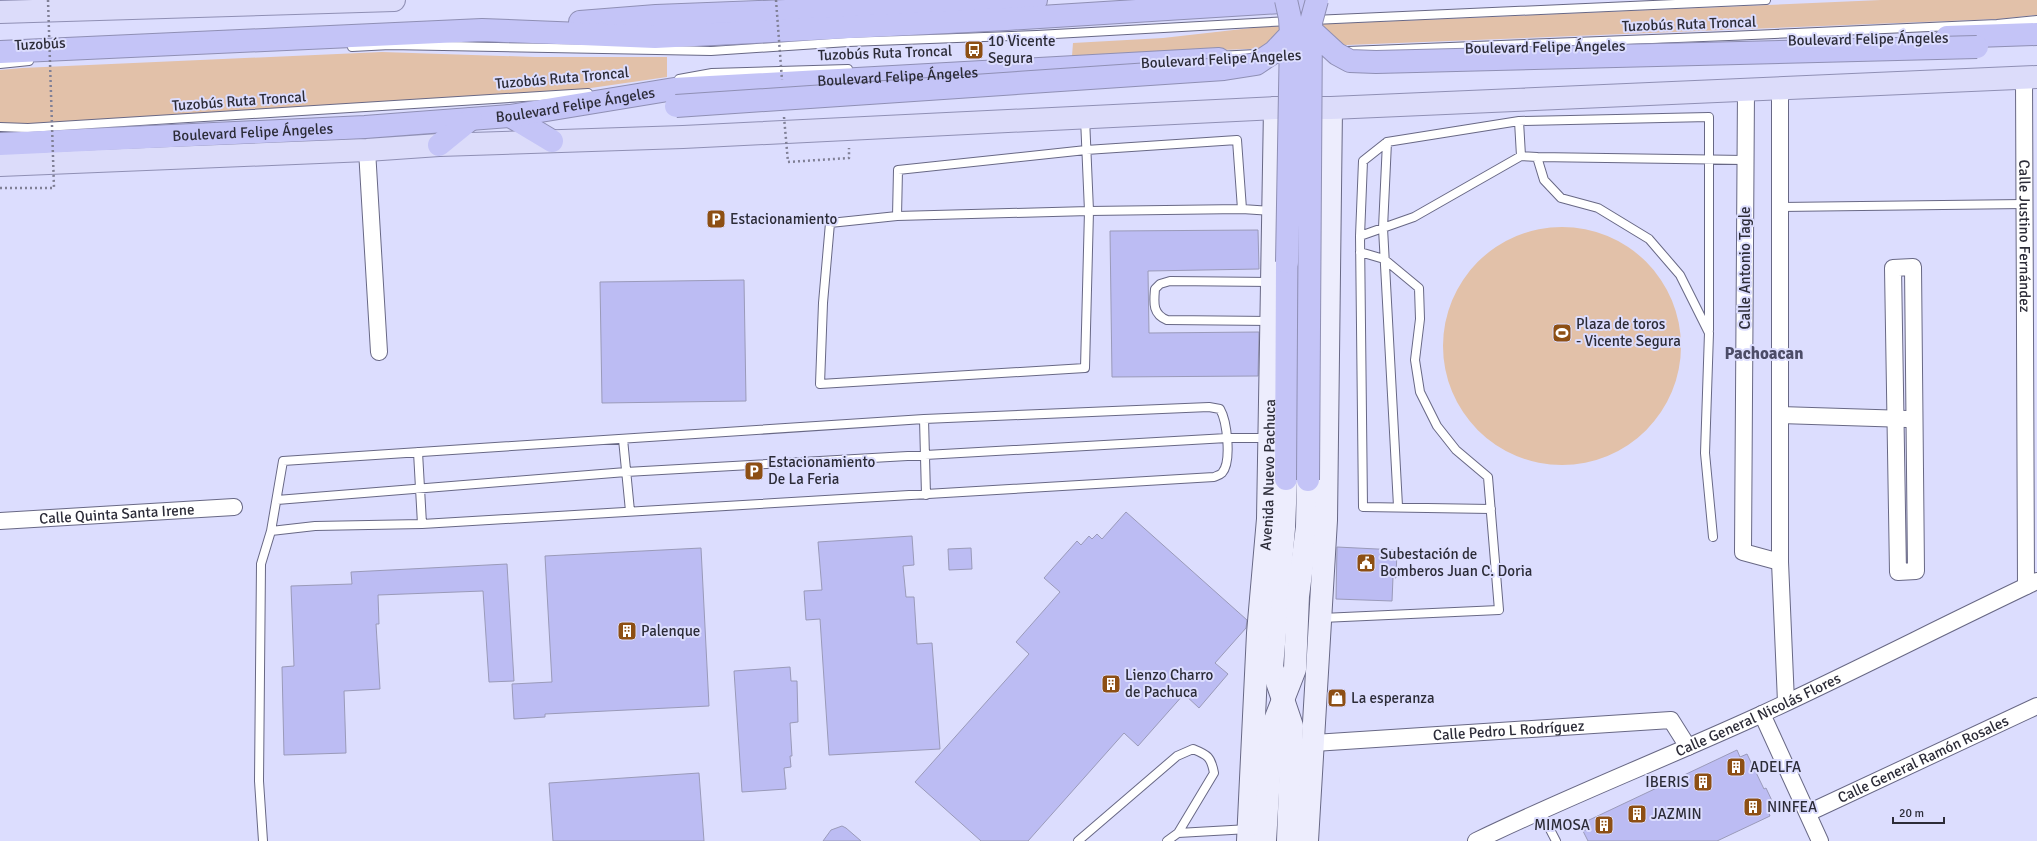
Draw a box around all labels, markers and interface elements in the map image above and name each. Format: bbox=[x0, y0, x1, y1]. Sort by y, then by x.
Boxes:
street label: Tuzobús Ruta Troncal bbox=[1621, 13, 1757, 35]
street label: Boulevard Felipe Ángeles bbox=[1787, 28, 1949, 49]
place label: 10 Vicente Segura bbox=[988, 32, 1055, 67]
street label: Tuzobús bbox=[14, 34, 67, 54]
street label: Boulevard Felipe Ángeles bbox=[1464, 36, 1626, 57]
bus stop icon: 10 Vicente Segura bbox=[963, 39, 985, 61]
street label: Tuzobús Ruta Troncal bbox=[817, 42, 953, 64]
street label: Boulevard Felipe Ángeles bbox=[1140, 45, 1302, 72]
street label: Tuzobús Ruta Troncal bbox=[494, 63, 630, 93]
street label: Boulevard Felipe Ángeles bbox=[817, 63, 979, 90]
street label: Boulevard Felipe Ángeles bbox=[495, 83, 657, 126]
street label: Tuzobús Ruta Troncal bbox=[171, 87, 307, 115]
street label: Boulevard Felipe Ángeles bbox=[172, 119, 334, 145]
street label: Calle Justino Fernández bbox=[2015, 160, 2034, 313]
street label: Calle Antonio Tagle bbox=[1736, 207, 1754, 329]
parking icon: Estacionamiento bbox=[705, 208, 727, 230]
place label: Estacionamiento bbox=[730, 210, 838, 228]
place label: Plaza de toros - Vicente Segura bbox=[1576, 315, 1681, 350]
sports icon: Plaza de toros - Vicente Segura bbox=[1551, 322, 1573, 344]
district label: Pachoacan bbox=[1724, 343, 1804, 364]
street label: Avenida Nuevo Pachuca bbox=[1256, 399, 1279, 551]
place label: Estacionamiento De La Feria bbox=[768, 453, 876, 488]
parking icon: Estacionamiento De La Feria bbox=[743, 460, 765, 482]
street label: Calle Quinta Santa Irene bbox=[39, 500, 195, 528]
place label: Subestación de Bomberos Juan C. Doria bbox=[1380, 545, 1532, 580]
public building icon: Subestación de Bomberos Juan C. Doria bbox=[1355, 552, 1377, 574]
building icon: Palenque bbox=[616, 620, 638, 642]
place label: Palenque bbox=[641, 622, 700, 640]
place label: Lienzo Charro de Pachuca bbox=[1125, 666, 1213, 701]
street label: Calle General Nicolás Flores bbox=[1673, 669, 1844, 760]
building icon: Lienzo Charro de Pachuca bbox=[1100, 673, 1122, 695]
shop icon: La esperanza bbox=[1326, 687, 1348, 709]
place label: La esperanza bbox=[1351, 689, 1435, 707]
street label: Calle General Ramón Rosales bbox=[1835, 711, 2012, 807]
street label: Calle Pedro L Rodríguez bbox=[1432, 717, 1585, 744]
building icon: ADELFA bbox=[1725, 756, 1747, 778]
place label: ADELFA bbox=[1750, 758, 1801, 776]
building icon: IBERIS bbox=[1692, 771, 1714, 793]
place label: IBERIS bbox=[1645, 773, 1689, 791]
building icon: NINFEA bbox=[1742, 796, 1764, 818]
place label: NINFEA bbox=[1767, 798, 1817, 816]
scale bar bbox=[1893, 799, 1944, 825]
building icon: JAZMIN bbox=[1626, 803, 1648, 825]
place label: JAZMIN bbox=[1651, 805, 1702, 823]
text: 20 m bbox=[1899, 806, 1924, 821]
building icon: MIMOSA bbox=[1593, 814, 1615, 836]
place label: MIMOSA bbox=[1534, 816, 1590, 834]

